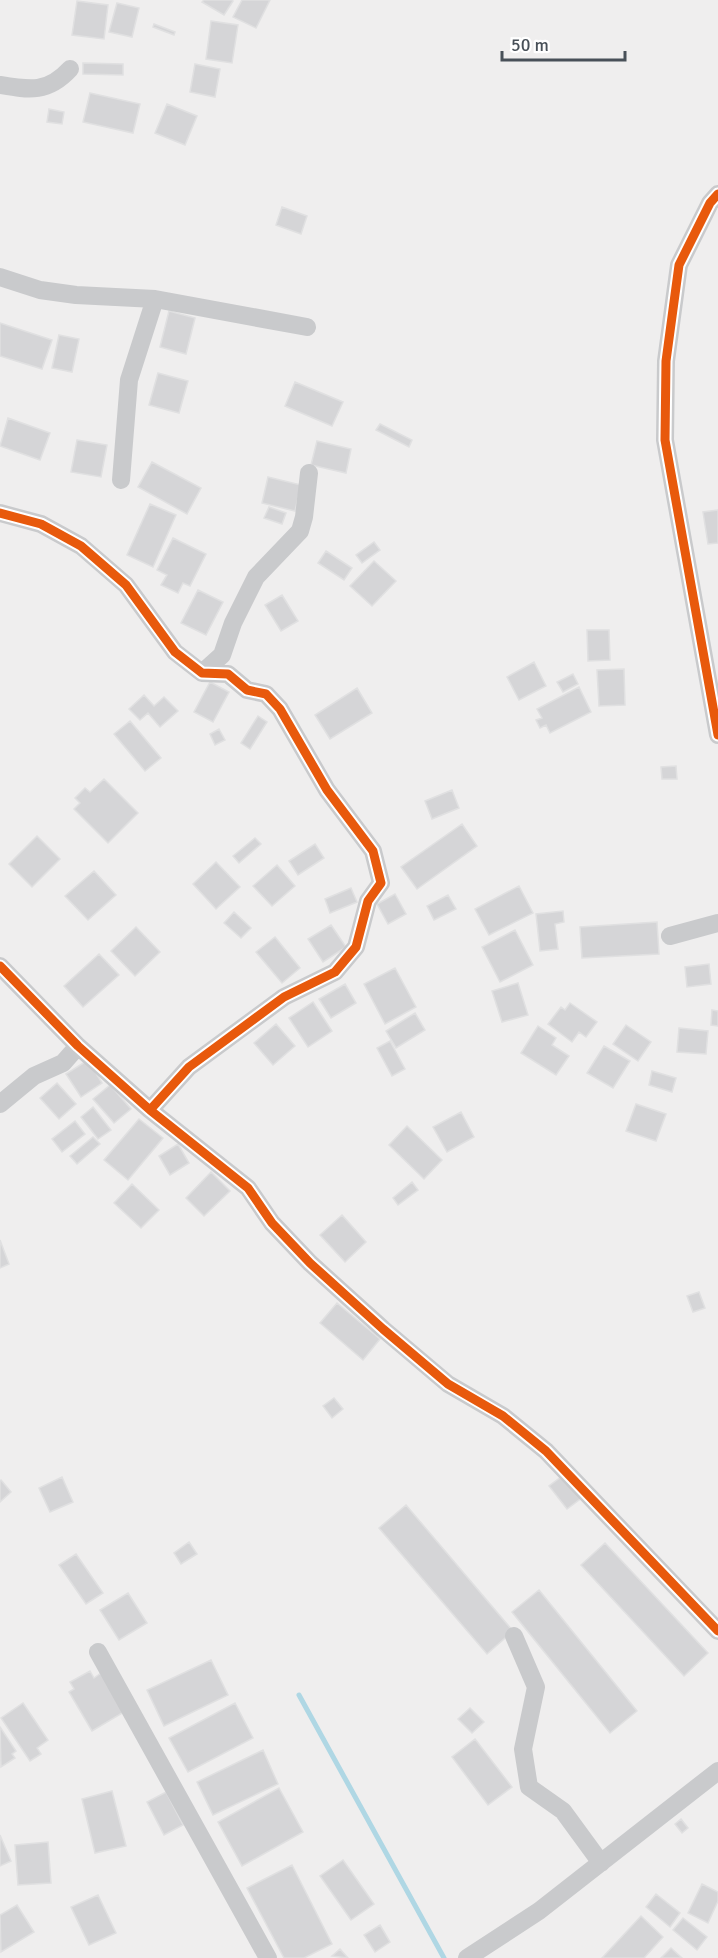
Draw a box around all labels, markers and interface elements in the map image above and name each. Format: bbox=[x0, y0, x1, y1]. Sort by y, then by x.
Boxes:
scale bar bbox=[502, 24, 625, 62]
text: 50 m bbox=[511, 34, 549, 56]

